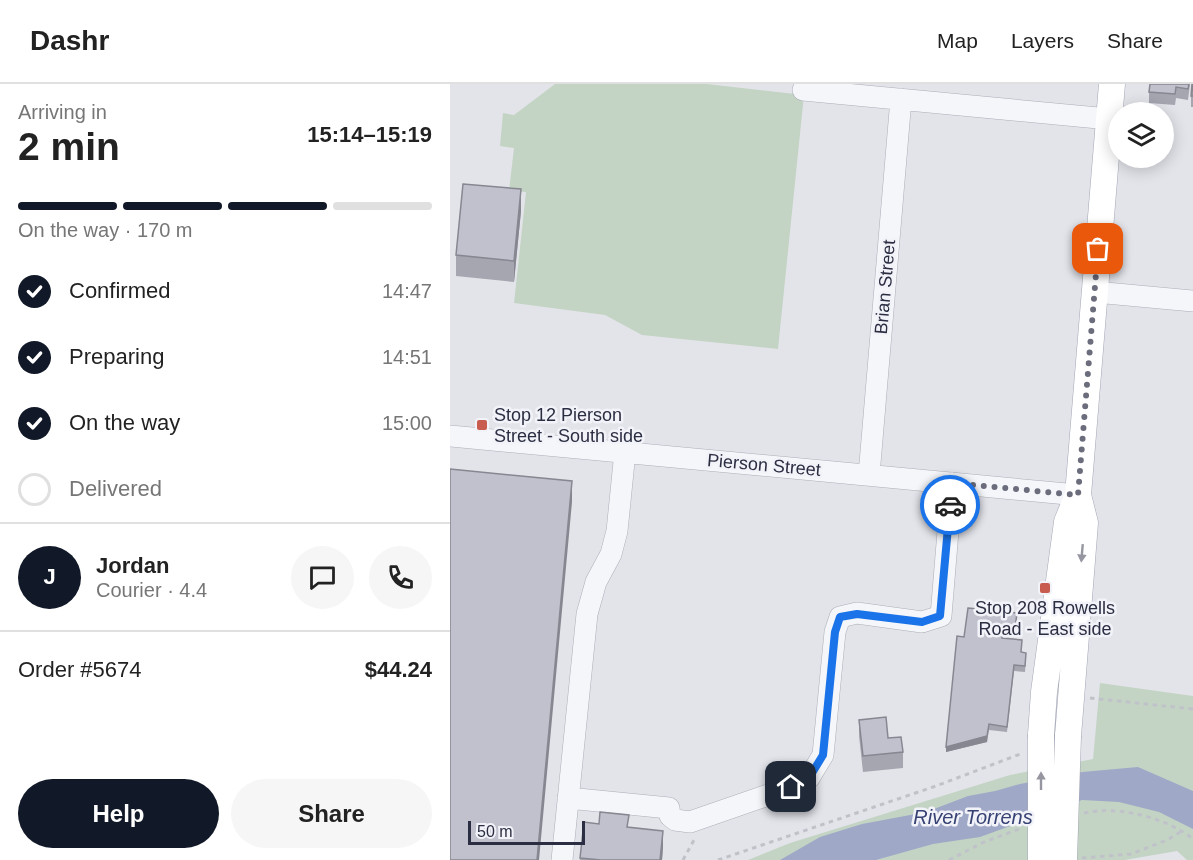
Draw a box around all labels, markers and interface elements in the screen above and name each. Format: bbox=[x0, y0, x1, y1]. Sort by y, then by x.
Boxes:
text: Dashr bbox=[30, 25, 109, 56]
text: Map bbox=[937, 29, 978, 52]
text: Layers bbox=[1011, 29, 1074, 52]
text: Share bbox=[1107, 29, 1163, 52]
text: Arriving in bbox=[18, 101, 107, 123]
map controls bbox=[1108, 102, 1174, 168]
button: layers bbox=[1108, 102, 1174, 168]
text: 15:14–15:19 bbox=[307, 122, 432, 147]
text: 2 min bbox=[18, 125, 120, 168]
text: On the way · 170 m bbox=[18, 219, 193, 241]
pin bbox=[1072, 223, 1123, 274]
icon: bag bbox=[1081, 232, 1114, 265]
street label: Brian Street bbox=[871, 239, 899, 335]
icon: check bbox=[18, 275, 51, 308]
text: Confirmed bbox=[69, 278, 170, 303]
text: 14:47 bbox=[382, 280, 432, 302]
icon: check bbox=[18, 341, 51, 374]
text: Preparing bbox=[69, 344, 164, 369]
text: 14:51 bbox=[382, 346, 432, 368]
place label: Stop 12 Pierson Street - South side bbox=[494, 405, 643, 446]
icon: check bbox=[18, 407, 51, 440]
text: On the way bbox=[69, 410, 180, 435]
text: 15:00 bbox=[382, 412, 432, 434]
marker: Stop 12 Pierson Street - South side bbox=[475, 418, 489, 432]
street label: Pierson Street bbox=[706, 450, 822, 480]
courier bbox=[920, 475, 980, 535]
text: Delivered bbox=[69, 476, 162, 501]
icon: car bbox=[934, 489, 967, 522]
one-way arrow bbox=[1077, 543, 1087, 562]
button: chat bbox=[291, 546, 354, 609]
button: phone bbox=[369, 546, 432, 609]
text: Jordan bbox=[96, 553, 169, 578]
text: J bbox=[43, 564, 56, 589]
text: Courier · 4.4 bbox=[96, 579, 207, 601]
marker: Stop 208 Rowells Road - East side bbox=[1038, 581, 1052, 595]
place label: Stop 208 Rowells Road - East side bbox=[975, 598, 1115, 639]
text: Order #5674 bbox=[18, 657, 142, 682]
text: $44.24 bbox=[365, 657, 432, 682]
pin bbox=[765, 761, 816, 812]
icon: home bbox=[774, 770, 807, 803]
one-way arrow bbox=[1036, 771, 1046, 790]
button: Help bbox=[18, 779, 219, 848]
button: Share bbox=[231, 779, 432, 848]
water label: River Torrens bbox=[913, 806, 1033, 828]
scale bar bbox=[468, 818, 585, 846]
text: 50 m bbox=[477, 823, 513, 840]

